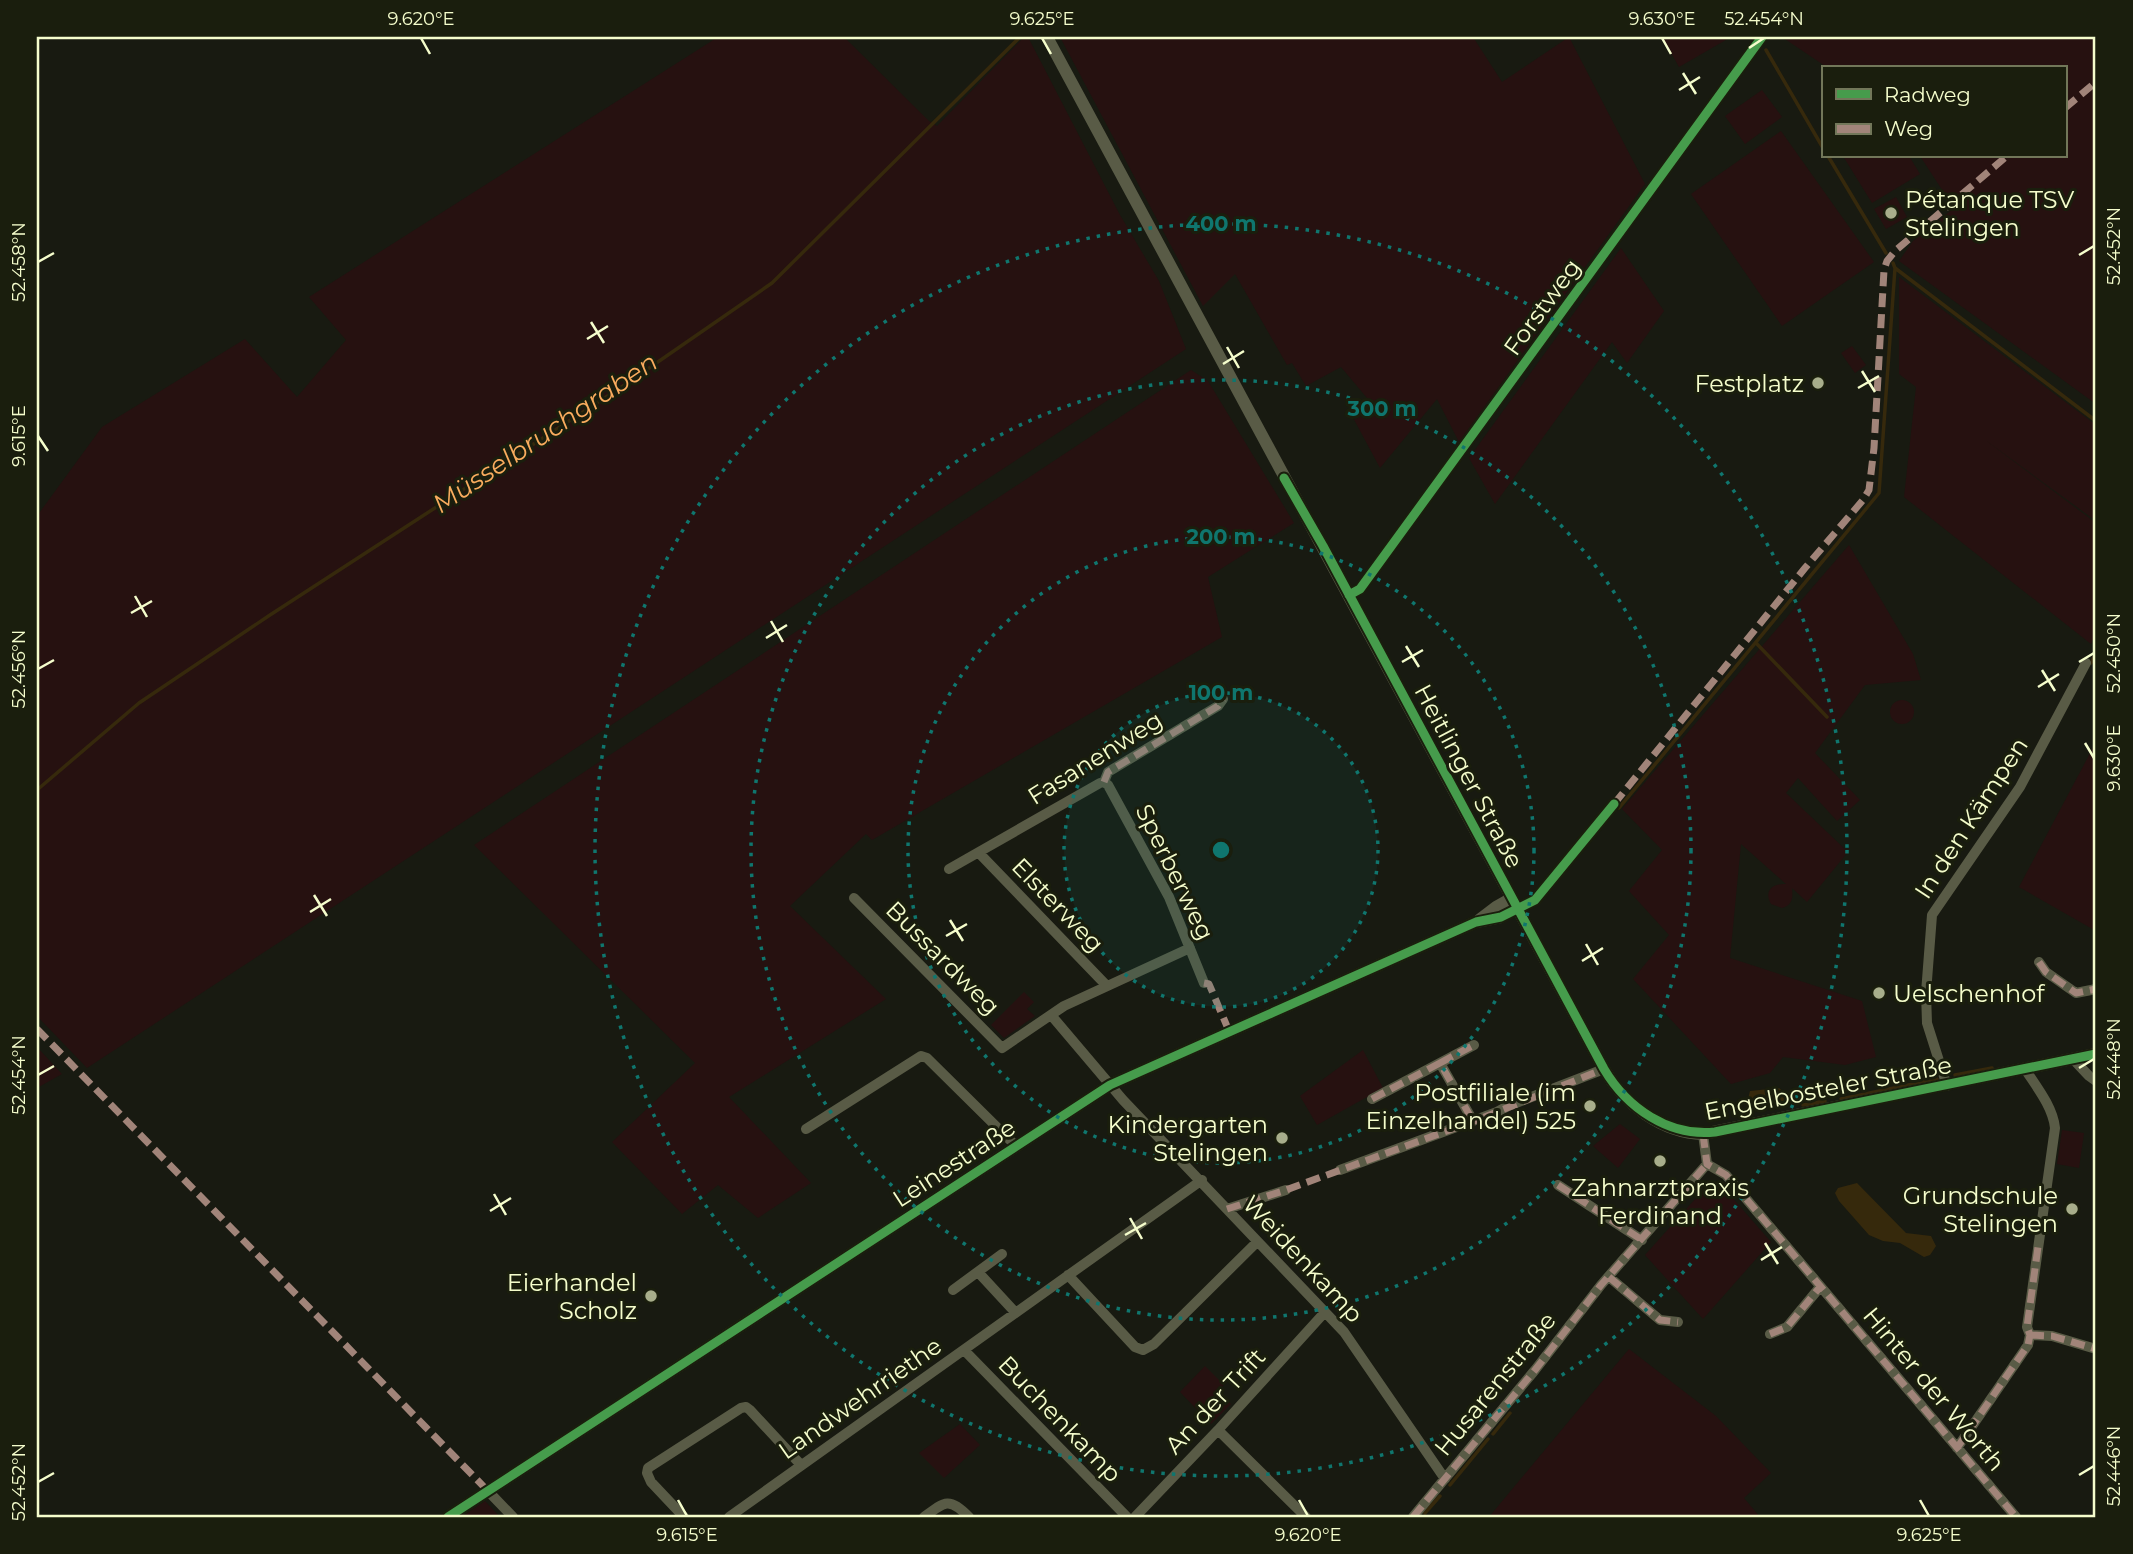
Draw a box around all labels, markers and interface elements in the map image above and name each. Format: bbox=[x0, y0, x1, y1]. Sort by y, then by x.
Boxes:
text: 9.620°E bbox=[387, 8, 455, 30]
text: 9.625°E bbox=[1009, 8, 1075, 30]
text: 9.630°E bbox=[1628, 8, 1696, 30]
text: 52.454°N bbox=[1724, 8, 1804, 30]
legend bbox=[1822, 66, 2066, 158]
text: Radweg bbox=[1884, 82, 1971, 107]
text: Weg bbox=[1884, 116, 1933, 141]
place label: Pétanque TSV Stelingen bbox=[1905, 185, 2075, 242]
marker: Pétanque TSV Stelingen bbox=[1883, 205, 1899, 221]
text: 52.452°N bbox=[2103, 207, 2125, 285]
text: 400 m bbox=[1186, 211, 1256, 236]
text: 52.458°N bbox=[8, 222, 30, 302]
street label: Forstweg bbox=[1497, 253, 1587, 361]
water label: Müsselbruchgraben bbox=[426, 346, 664, 520]
place label: Festplatz bbox=[1694, 369, 1804, 398]
marker: Festplatz bbox=[1810, 375, 1826, 391]
text: 300 m bbox=[1347, 396, 1416, 421]
text: 9.615°E bbox=[8, 405, 30, 467]
text: 200 m bbox=[1187, 524, 1255, 549]
text: 52.450°N bbox=[2103, 613, 2125, 693]
text: 52.456°N bbox=[8, 630, 30, 708]
street label: Heitlinger Straße bbox=[1408, 679, 1530, 873]
text: 100 m bbox=[1189, 680, 1253, 705]
street label: Fasanenweg bbox=[1022, 705, 1168, 811]
text: 9.630°E bbox=[2103, 724, 2125, 792]
street label: In den Kämpen bbox=[1908, 732, 2034, 904]
street label: Sperberweg bbox=[1130, 799, 1220, 945]
centre of rings bbox=[1209, 838, 1233, 862]
street label: Elsterweg bbox=[1006, 852, 1110, 958]
street label: Bussardweg bbox=[880, 895, 1006, 1021]
place label: Uelschenhof bbox=[1893, 979, 2045, 1008]
marker: Uelschenhof bbox=[1871, 985, 1887, 1001]
text: 52.448°N bbox=[2103, 1018, 2125, 1100]
text: 52.454°N bbox=[8, 1035, 30, 1115]
street label: Engelbosteler Straße bbox=[1702, 1050, 1954, 1126]
place label: Postfiliale (im Einzelhandel) 525 bbox=[1366, 1078, 1576, 1135]
marker: Postfiliale (im Einzelhandel) 525 bbox=[1582, 1098, 1598, 1114]
place label: Kindergarten Stelingen bbox=[1108, 1110, 1268, 1167]
street label: Leinestraße bbox=[887, 1113, 1021, 1213]
marker: Kindergarten Stelingen bbox=[1274, 1130, 1290, 1146]
marker: Zahnarztpraxis Ferdinand bbox=[1652, 1153, 1668, 1169]
place label: Zahnarztpraxis Ferdinand bbox=[1571, 1173, 1749, 1230]
place label: Grundschule Stelingen bbox=[1903, 1181, 2058, 1238]
street label: Weidenkamp bbox=[1237, 1189, 1369, 1329]
marker: Grundschule Stelingen bbox=[2064, 1201, 2080, 1217]
place label: Eierhandel Scholz bbox=[507, 1268, 637, 1325]
marker: Eierhandel Scholz bbox=[643, 1288, 659, 1304]
street label: Hinter der Worth bbox=[1857, 1301, 2011, 1477]
street label: Husarenstraße bbox=[1428, 1306, 1562, 1462]
street label: Landwehrriethe bbox=[773, 1331, 947, 1465]
street label: An der Trift bbox=[1159, 1342, 1271, 1460]
street label: Buchenkamp bbox=[992, 1350, 1128, 1488]
text: 52.446°N bbox=[2103, 1426, 2125, 1506]
text: 52.452°N bbox=[8, 1443, 30, 1521]
text: 9.615°E bbox=[656, 1524, 718, 1546]
text: 9.620°E bbox=[1274, 1524, 1342, 1546]
text: 9.625°E bbox=[1896, 1524, 1962, 1546]

